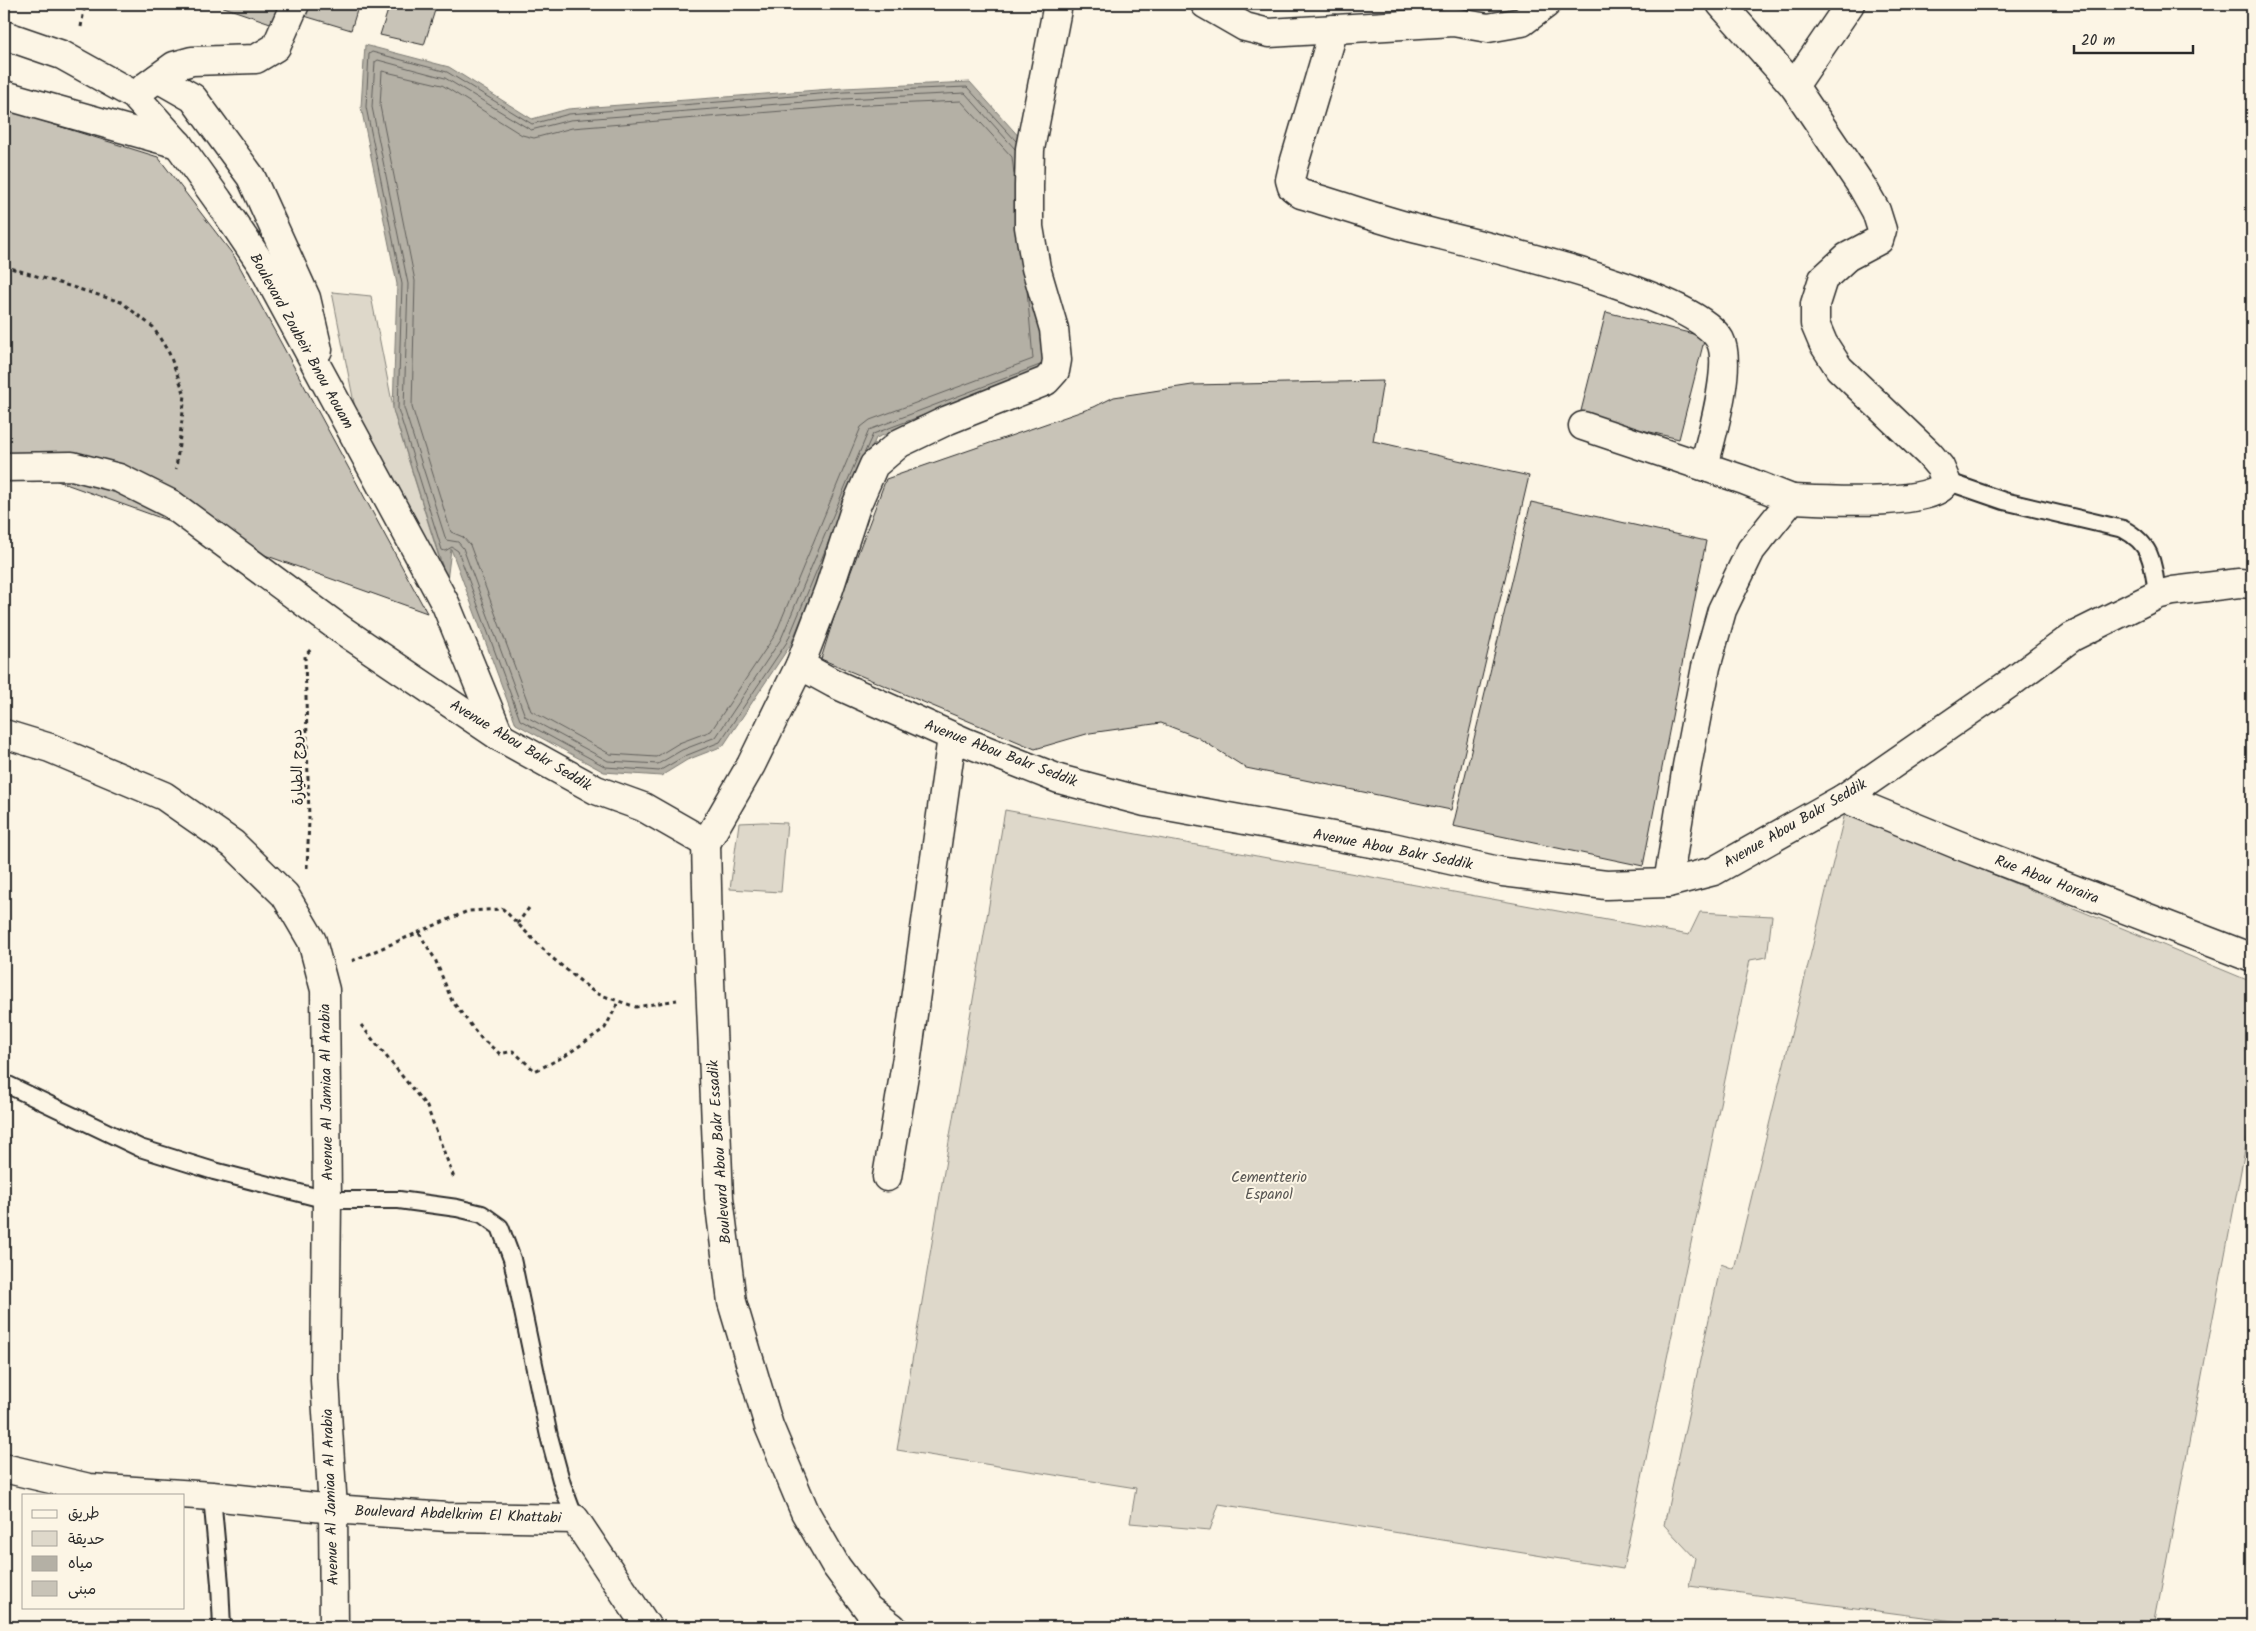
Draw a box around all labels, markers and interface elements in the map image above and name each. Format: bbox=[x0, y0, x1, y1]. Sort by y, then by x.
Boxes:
scale bar bbox=[2074, 22, 2192, 54]
text: 20 m bbox=[2081, 29, 2115, 53]
street label: Boulevard Zoubeir Bnou Aouam bbox=[243, 249, 360, 434]
street label: Avenue Abou Bakr Seddik bbox=[445, 694, 597, 798]
street label: Avenue Abou Bakr Seddik bbox=[921, 714, 1082, 795]
street label: دروج الطيارة bbox=[285, 728, 311, 805]
street label: Avenue Abou Bakr Seddik bbox=[1719, 772, 1873, 875]
street label: Avenue Abou Bakr Seddik bbox=[1311, 823, 1476, 877]
street label: Rue Abou Horaira bbox=[1991, 849, 2102, 911]
street label: Avenue Al Jamiaa Al Arabia bbox=[313, 1003, 341, 1181]
street label: Boulevard Abou Bakr Essadik bbox=[702, 1058, 738, 1245]
park label: Cementterio Espanol bbox=[1231, 1166, 1307, 1207]
street label: Avenue Al Jamiaa Al Arabia bbox=[316, 1408, 346, 1586]
legend bbox=[22, 1494, 185, 1608]
street label: Boulevard Abdelkrim El Khattabi bbox=[354, 1499, 563, 1531]
text: طريق bbox=[68, 1502, 100, 1526]
text: حديقة bbox=[68, 1528, 105, 1552]
text: مياه bbox=[68, 1552, 93, 1576]
text: مبنى bbox=[68, 1578, 96, 1602]

